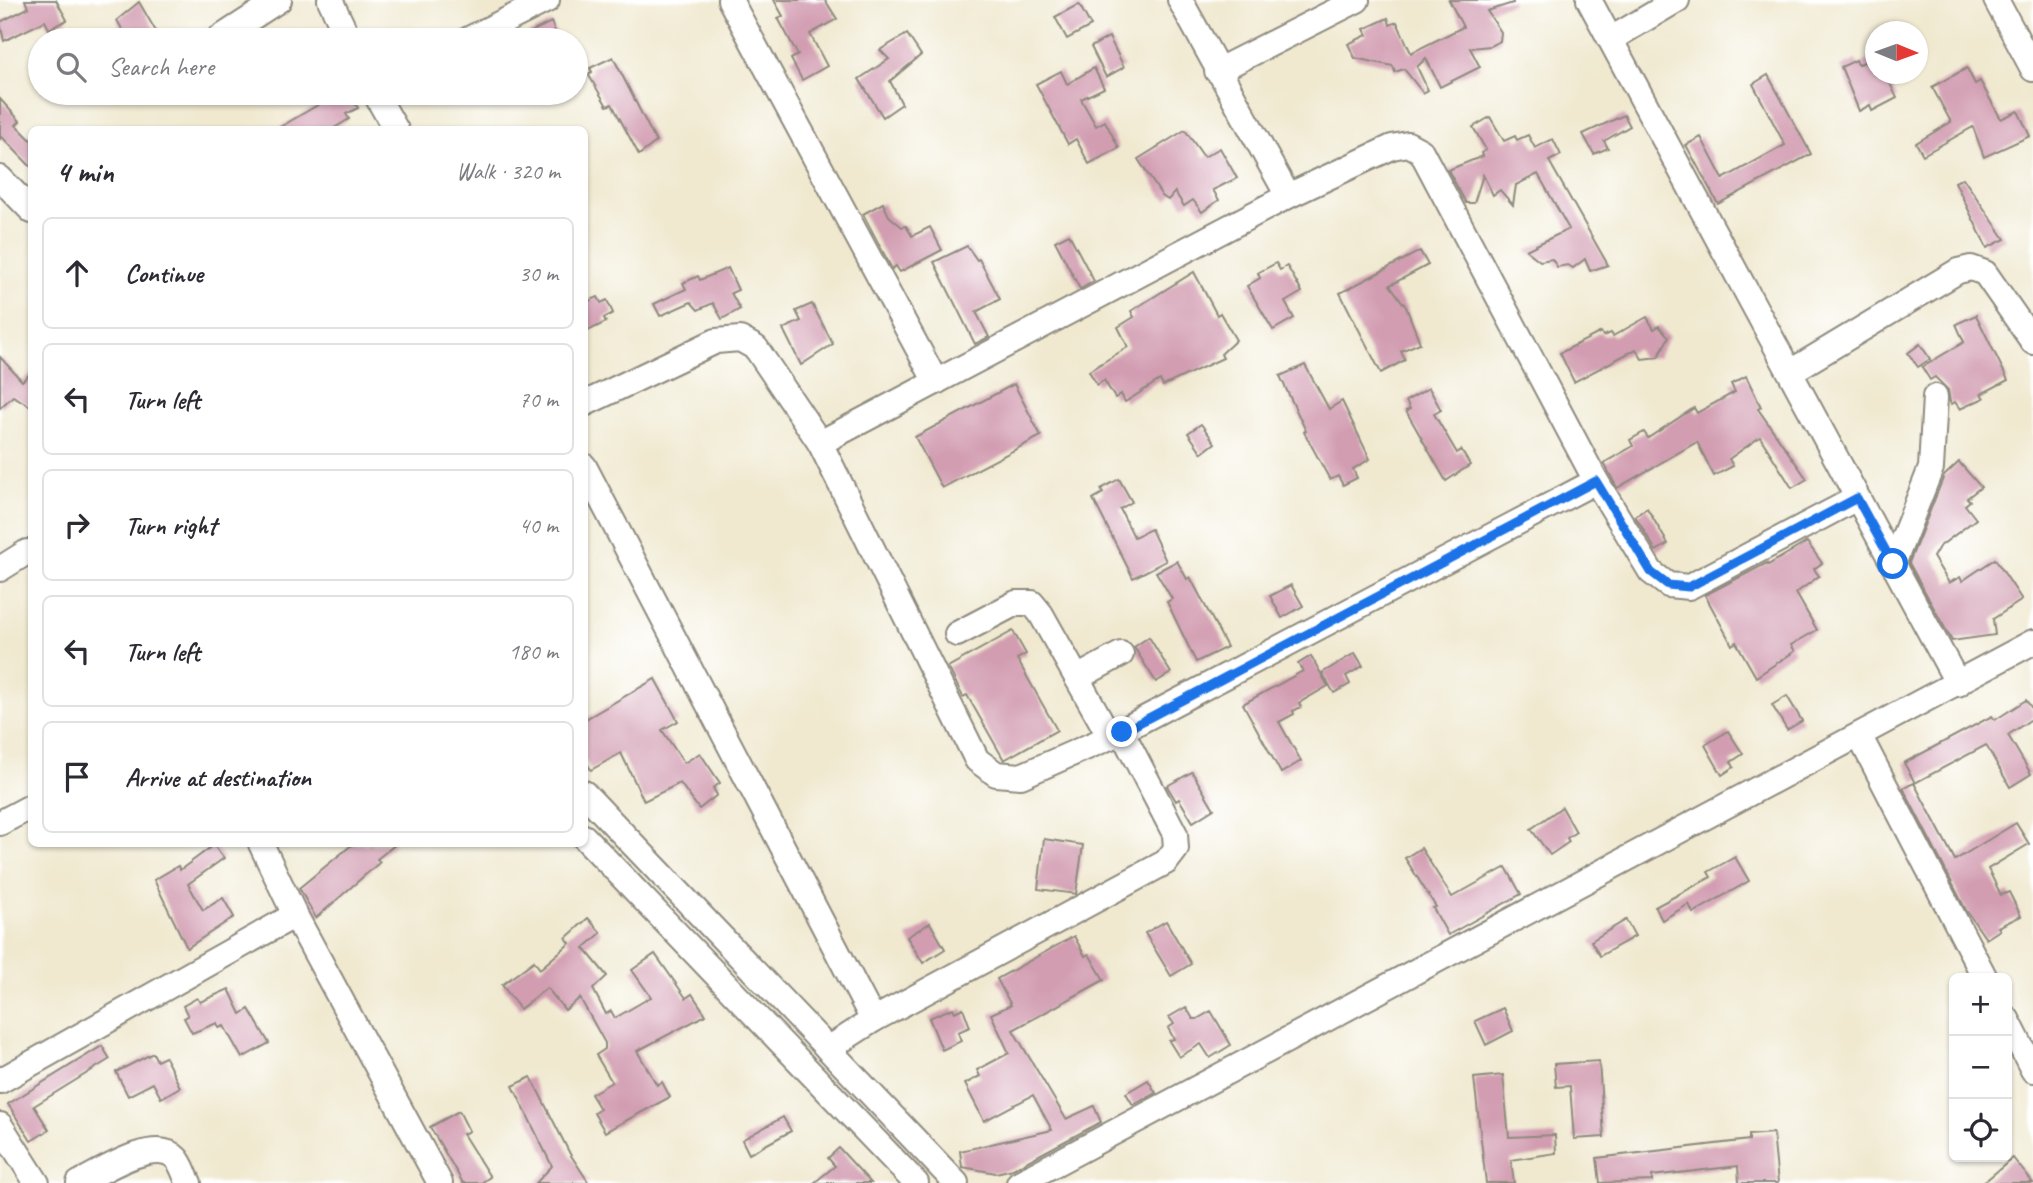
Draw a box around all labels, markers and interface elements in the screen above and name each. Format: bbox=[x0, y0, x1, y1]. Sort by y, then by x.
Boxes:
north arrow bbox=[1865, 21, 1928, 84]
search box bbox=[28, 28, 588, 105]
icon: search bbox=[52, 48, 90, 86]
text: Search here bbox=[108, 50, 214, 83]
text: 4 min bbox=[56, 153, 113, 191]
text: Walk · 320 m bbox=[456, 157, 560, 186]
icon: ahead bbox=[58, 254, 96, 292]
text: Continue bbox=[125, 257, 203, 290]
text: 30 m bbox=[519, 259, 558, 288]
icon: left bbox=[58, 380, 96, 418]
text: Turn left bbox=[125, 383, 200, 416]
text: 70 m bbox=[519, 385, 558, 414]
icon: right bbox=[58, 506, 96, 544]
text: Turn right bbox=[125, 509, 216, 542]
text: 40 m bbox=[519, 511, 558, 540]
route start bbox=[1877, 548, 1908, 579]
icon: left bbox=[58, 632, 96, 670]
text: Turn left bbox=[125, 635, 200, 668]
text: 180 m bbox=[509, 637, 558, 666]
route end bbox=[1106, 716, 1137, 747]
icon: arrive bbox=[58, 758, 96, 796]
text: Arrive at destination bbox=[125, 761, 311, 794]
map controls bbox=[1949, 973, 2012, 1162]
button: + bbox=[1949, 973, 2012, 1036]
button: − bbox=[1949, 1036, 2012, 1099]
button: locate bbox=[1949, 1099, 2012, 1162]

